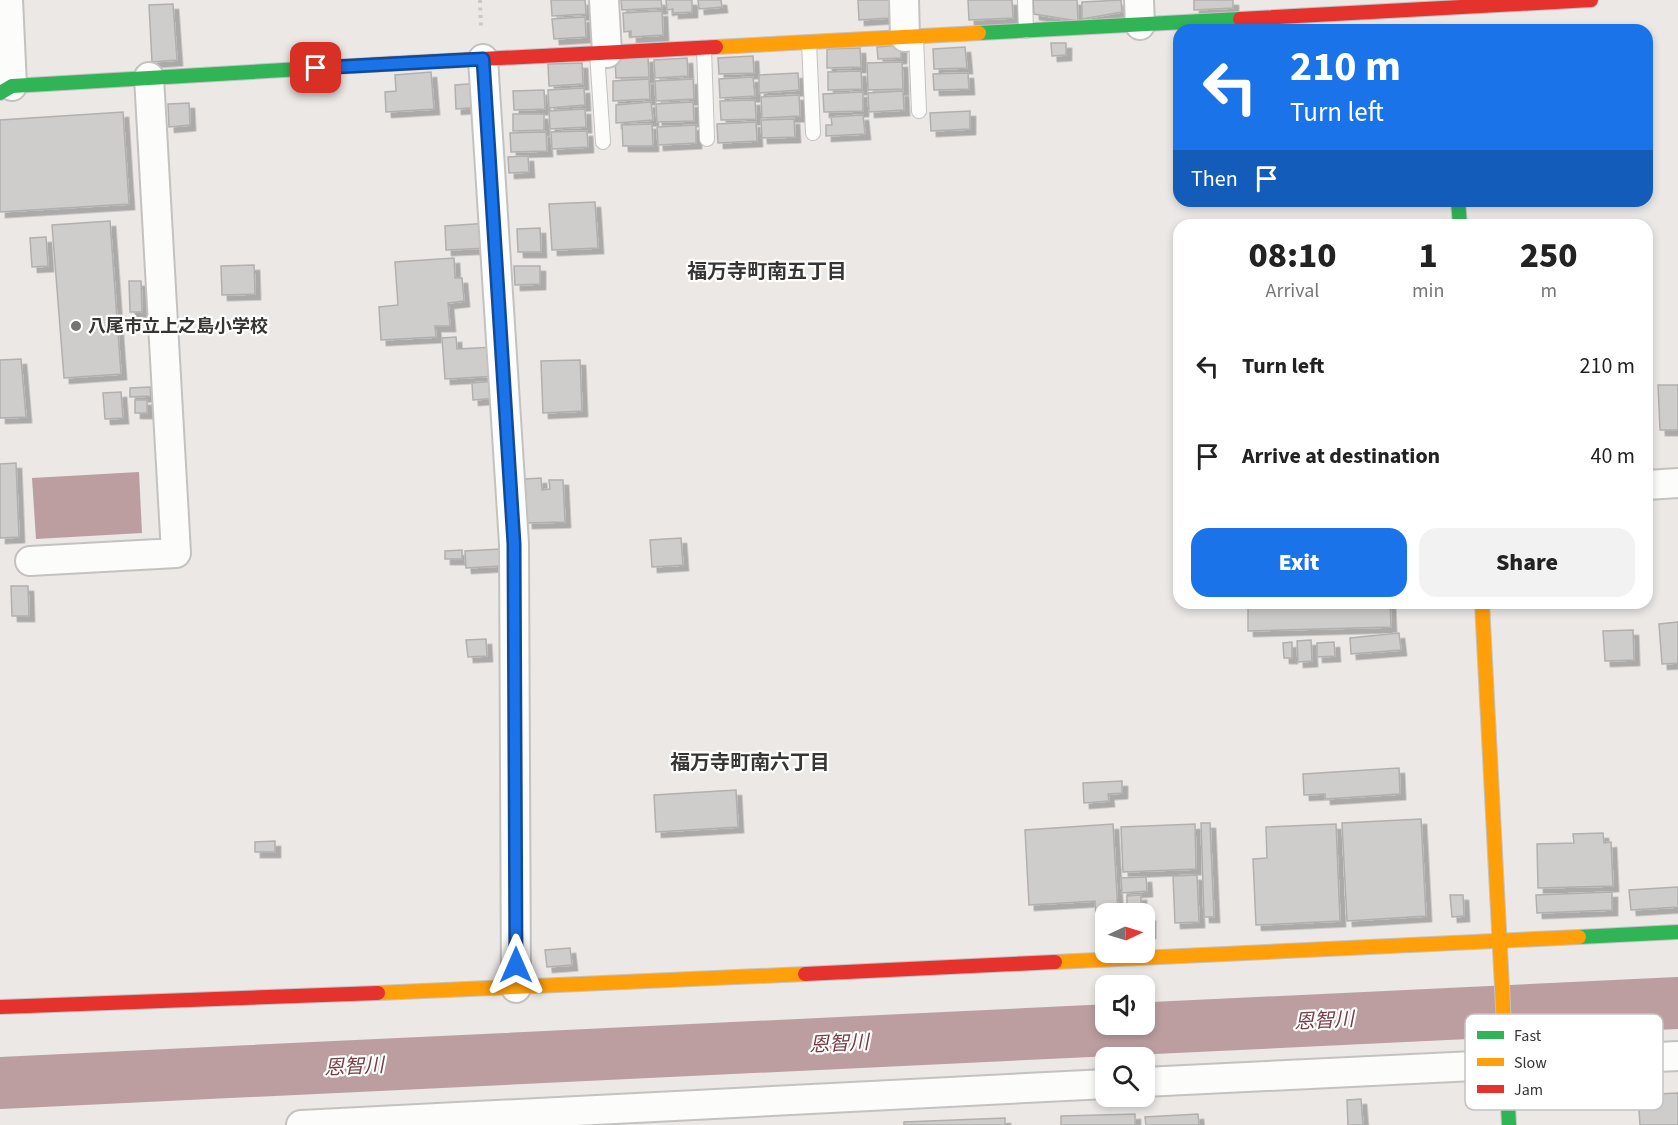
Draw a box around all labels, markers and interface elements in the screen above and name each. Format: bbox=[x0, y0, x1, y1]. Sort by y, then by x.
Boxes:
text: 210 m bbox=[1290, 37, 1401, 97]
pin bbox=[290, 42, 341, 93]
icon: left bbox=[1191, 48, 1269, 126]
icon: arrive bbox=[299, 51, 332, 84]
text: Turn left bbox=[1290, 93, 1384, 132]
icon: arrive bbox=[1250, 162, 1283, 195]
text: Then bbox=[1191, 163, 1238, 195]
text: 08:10 bbox=[1248, 230, 1337, 281]
text: 1 bbox=[1419, 230, 1438, 281]
text: 250 bbox=[1520, 230, 1578, 281]
district label: 福万寺町南五丁目 bbox=[687, 258, 847, 286]
text: Arrival bbox=[1266, 277, 1319, 305]
text: min bbox=[1412, 277, 1444, 305]
text: m bbox=[1540, 277, 1557, 305]
place label: 八尾市立上之島小学校 bbox=[88, 314, 268, 339]
marker: 八尾市立上之島小学校 bbox=[69, 319, 83, 333]
icon: left bbox=[1191, 350, 1224, 383]
text: Turn left bbox=[1242, 350, 1324, 382]
text: 210 m bbox=[1580, 350, 1635, 382]
icon: arrive bbox=[1191, 440, 1224, 473]
text: Arrive at destination bbox=[1242, 440, 1440, 472]
text: 40 m bbox=[1590, 440, 1635, 472]
button: Exit bbox=[1191, 528, 1407, 597]
button: Share bbox=[1419, 528, 1635, 597]
district label: 福万寺町南六丁目 bbox=[670, 749, 830, 777]
north arrow bbox=[1095, 903, 1155, 963]
map controls bbox=[1095, 903, 1155, 1107]
position arrow bbox=[484, 933, 548, 997]
button: sound bbox=[1095, 975, 1155, 1035]
water label: 恩智川 bbox=[1293, 1005, 1357, 1037]
legend bbox=[1465, 1014, 1663, 1110]
text: Fast bbox=[1514, 1025, 1542, 1047]
water label: 恩智川 bbox=[808, 1028, 872, 1060]
button: search bbox=[1095, 1047, 1155, 1107]
water label: 恩智川 bbox=[323, 1051, 387, 1083]
text: Slow bbox=[1514, 1052, 1547, 1074]
text: Jam bbox=[1514, 1079, 1543, 1101]

